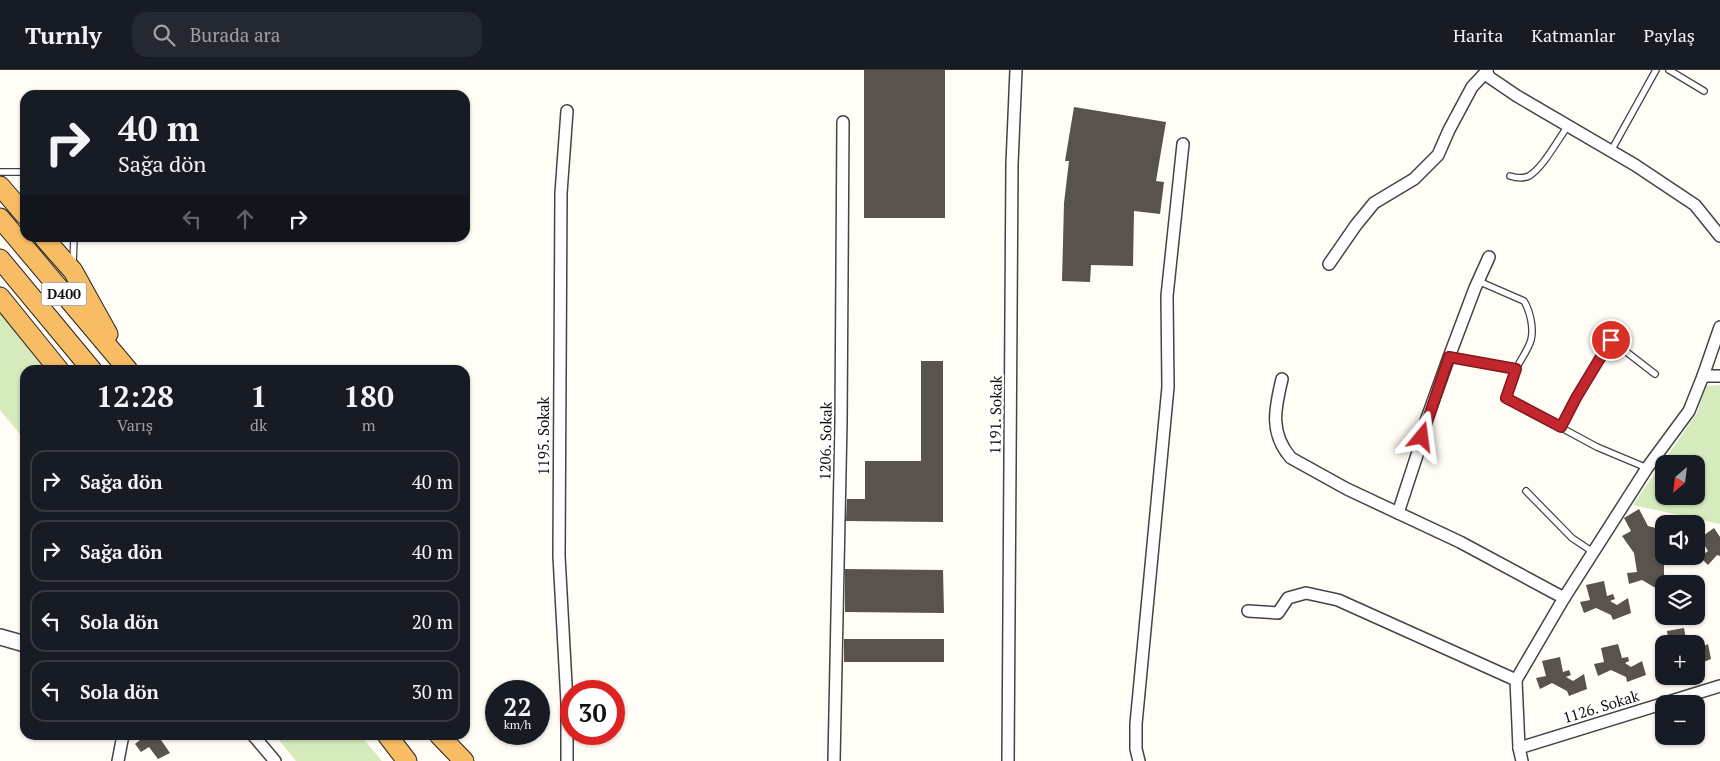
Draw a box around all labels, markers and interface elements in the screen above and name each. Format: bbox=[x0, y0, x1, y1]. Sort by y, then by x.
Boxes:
search box bbox=[132, 12, 482, 57]
text: Turnly bbox=[25, 19, 102, 51]
icon: search bbox=[150, 21, 178, 49]
text: Burada ara bbox=[190, 22, 280, 47]
text: Harita bbox=[1453, 23, 1503, 47]
text: Katmanlar bbox=[1531, 23, 1615, 47]
text: Paylaş bbox=[1643, 23, 1695, 47]
text: 40 m bbox=[118, 105, 199, 151]
icon: right bbox=[35, 110, 100, 175]
text: Sağa dön bbox=[118, 149, 206, 178]
icon: left bbox=[178, 205, 206, 233]
icon: ahead bbox=[231, 205, 259, 233]
icon: right bbox=[284, 205, 312, 233]
road number: D400 bbox=[42, 282, 86, 305]
pin bbox=[1590, 319, 1632, 361]
icon: arrive bbox=[1597, 326, 1625, 354]
street label: 1191. Sokak bbox=[984, 375, 1006, 454]
text: 12:28 bbox=[96, 376, 174, 416]
text: 1 bbox=[250, 376, 267, 416]
text: 180 bbox=[343, 376, 394, 416]
street label: 1195. Sokak bbox=[533, 396, 553, 475]
street label: 1206. Sokak bbox=[814, 401, 836, 480]
position arrow bbox=[1395, 410, 1447, 462]
text: Varış bbox=[117, 414, 153, 436]
text: dk bbox=[250, 414, 267, 436]
text: m bbox=[362, 414, 375, 436]
north arrow bbox=[1655, 455, 1705, 505]
map controls bbox=[1655, 455, 1705, 745]
icon: right bbox=[37, 467, 65, 495]
text: Sağa dön bbox=[80, 469, 163, 494]
text: 40 m bbox=[412, 469, 453, 494]
button: sound bbox=[1655, 515, 1705, 565]
icon: right bbox=[37, 537, 65, 565]
text: Sağa dön bbox=[80, 539, 163, 564]
text: 40 m bbox=[412, 539, 453, 564]
button: layers bbox=[1655, 575, 1705, 625]
icon: left bbox=[37, 607, 65, 635]
text: Sola dön bbox=[80, 609, 159, 634]
text: 20 m bbox=[412, 609, 453, 634]
button: + bbox=[1655, 635, 1705, 685]
icon: left bbox=[37, 677, 65, 705]
text: Sola dön bbox=[80, 679, 159, 704]
text: 30 m bbox=[412, 679, 453, 704]
speed limit sign: 30 bbox=[560, 680, 625, 745]
street label: 1126. Sokak bbox=[1560, 685, 1641, 727]
text: 22 bbox=[503, 690, 532, 723]
button: − bbox=[1655, 695, 1705, 745]
text: km/h bbox=[504, 717, 531, 732]

